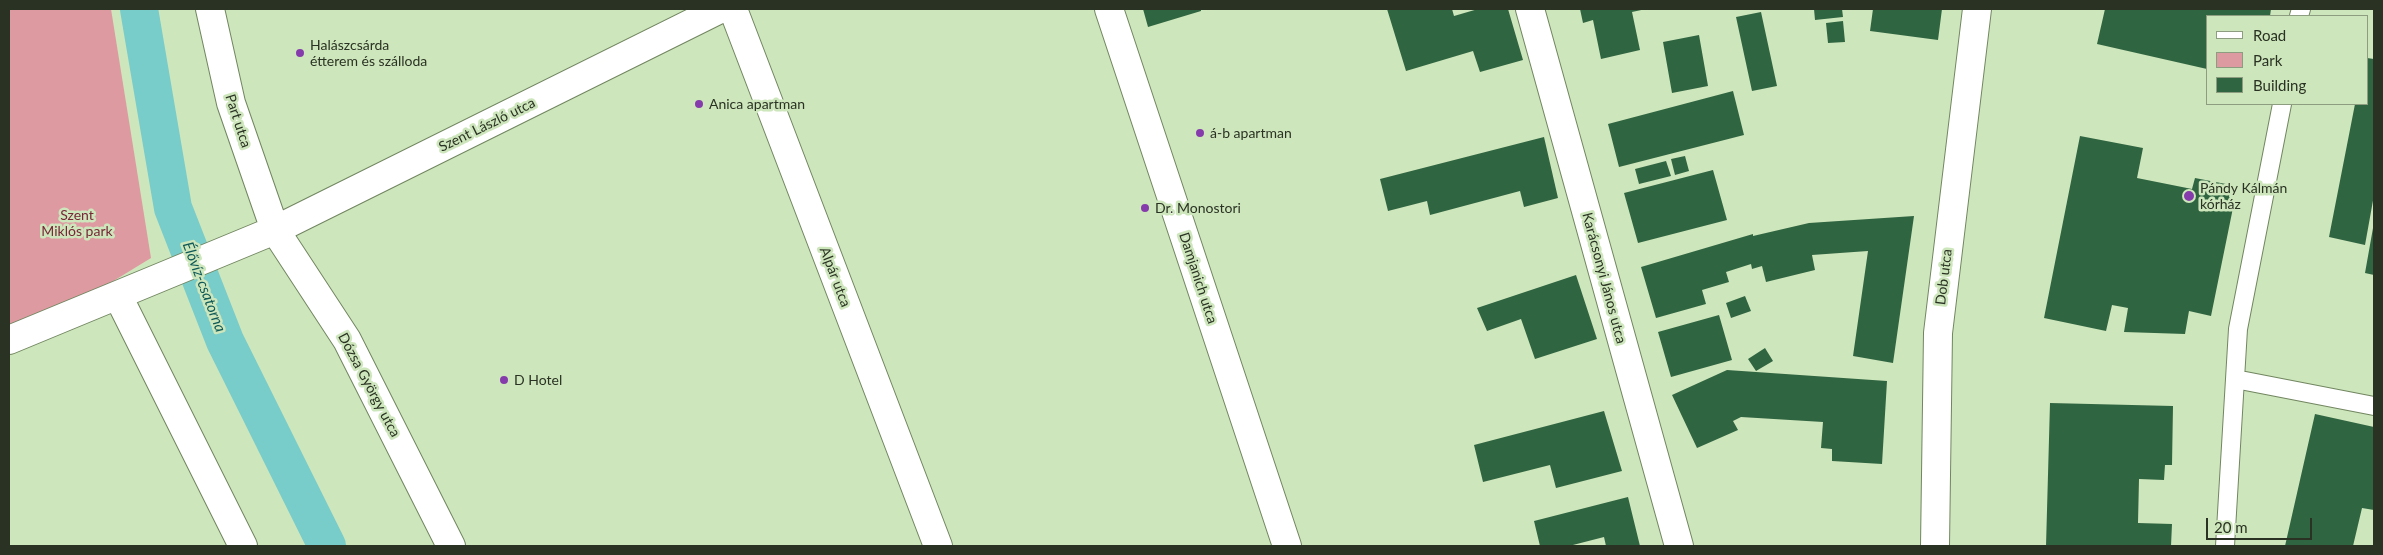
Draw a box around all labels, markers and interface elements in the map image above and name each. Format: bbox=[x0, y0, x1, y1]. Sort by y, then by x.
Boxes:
legend bbox=[2206, 15, 2368, 105]
text: Road bbox=[2253, 26, 2286, 44]
place label: Halászcsárda étterem és szálloda bbox=[310, 37, 427, 70]
marker: Halászcsárda étterem és szálloda bbox=[294, 47, 306, 59]
text: Park bbox=[2253, 51, 2282, 69]
text: Building bbox=[2253, 76, 2306, 94]
street label: Part utca bbox=[221, 92, 255, 150]
street label: Szent László utca bbox=[436, 94, 538, 156]
place label: Anica apartman bbox=[709, 96, 805, 112]
marker: Anica apartman bbox=[693, 98, 705, 110]
place label: á-b apartman bbox=[1210, 125, 1292, 141]
marker: á-b apartman bbox=[1194, 127, 1206, 139]
place label: Pándy Kálmán kórház bbox=[2200, 180, 2287, 212]
marker: Pándy Kálmán kórház bbox=[2182, 189, 2196, 203]
place label: Dr. Monostori bbox=[1155, 200, 1241, 216]
marker: Dr. Monostori bbox=[1139, 202, 1151, 214]
park label: Szent Miklós park bbox=[41, 207, 113, 240]
street label: Karácsonyi János utca bbox=[1578, 211, 1630, 345]
street label: Damjanich utca bbox=[1175, 230, 1221, 326]
water label: Élővíz-csatorna bbox=[179, 239, 229, 335]
street label: Alpár utca bbox=[816, 245, 854, 309]
street label: Dob utca bbox=[1932, 248, 1956, 306]
street label: Dózsa György utca bbox=[334, 330, 404, 440]
place label: D Hotel bbox=[514, 372, 562, 388]
marker: D Hotel bbox=[498, 374, 510, 386]
scale bar bbox=[2208, 508, 2314, 540]
text: 20 m bbox=[2214, 518, 2248, 536]

